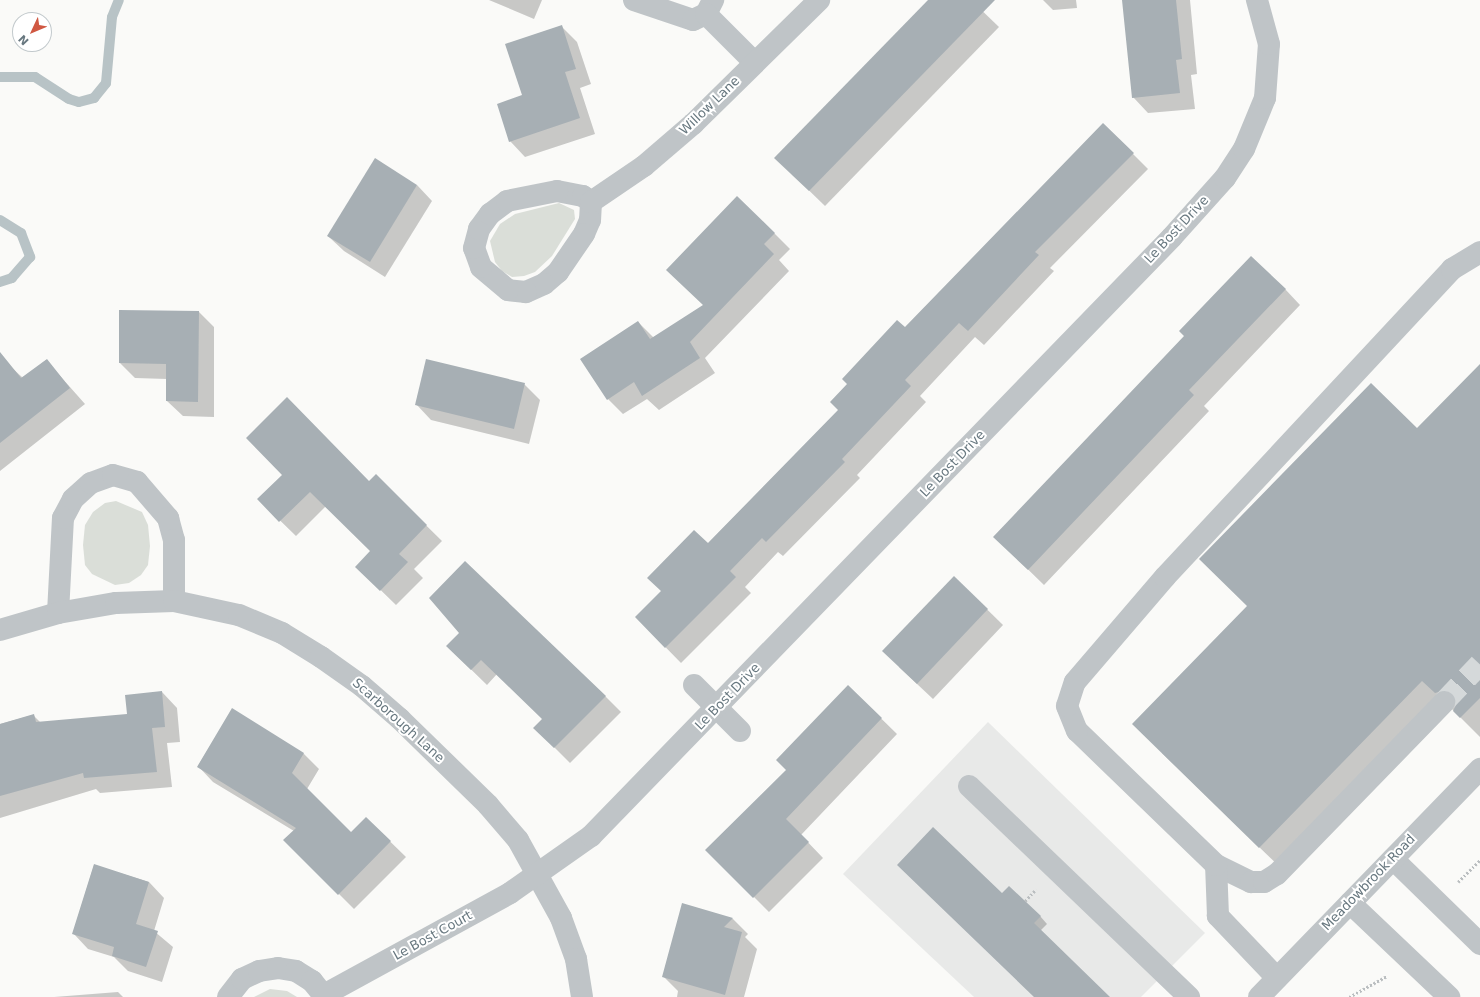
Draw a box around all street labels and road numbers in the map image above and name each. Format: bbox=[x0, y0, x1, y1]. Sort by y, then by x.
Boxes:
street label: Willow Lane bbox=[677, 73, 743, 139]
street label: Le Bost Drive bbox=[1142, 193, 1212, 267]
street label: Le Bost Drive bbox=[917, 427, 989, 501]
street label: Le Bost Drive bbox=[692, 660, 764, 734]
street label: Scarborough Lane bbox=[349, 676, 447, 766]
street label: Meadowbrook Road bbox=[1319, 832, 1419, 934]
street label: Le Bost Court bbox=[391, 908, 475, 964]

